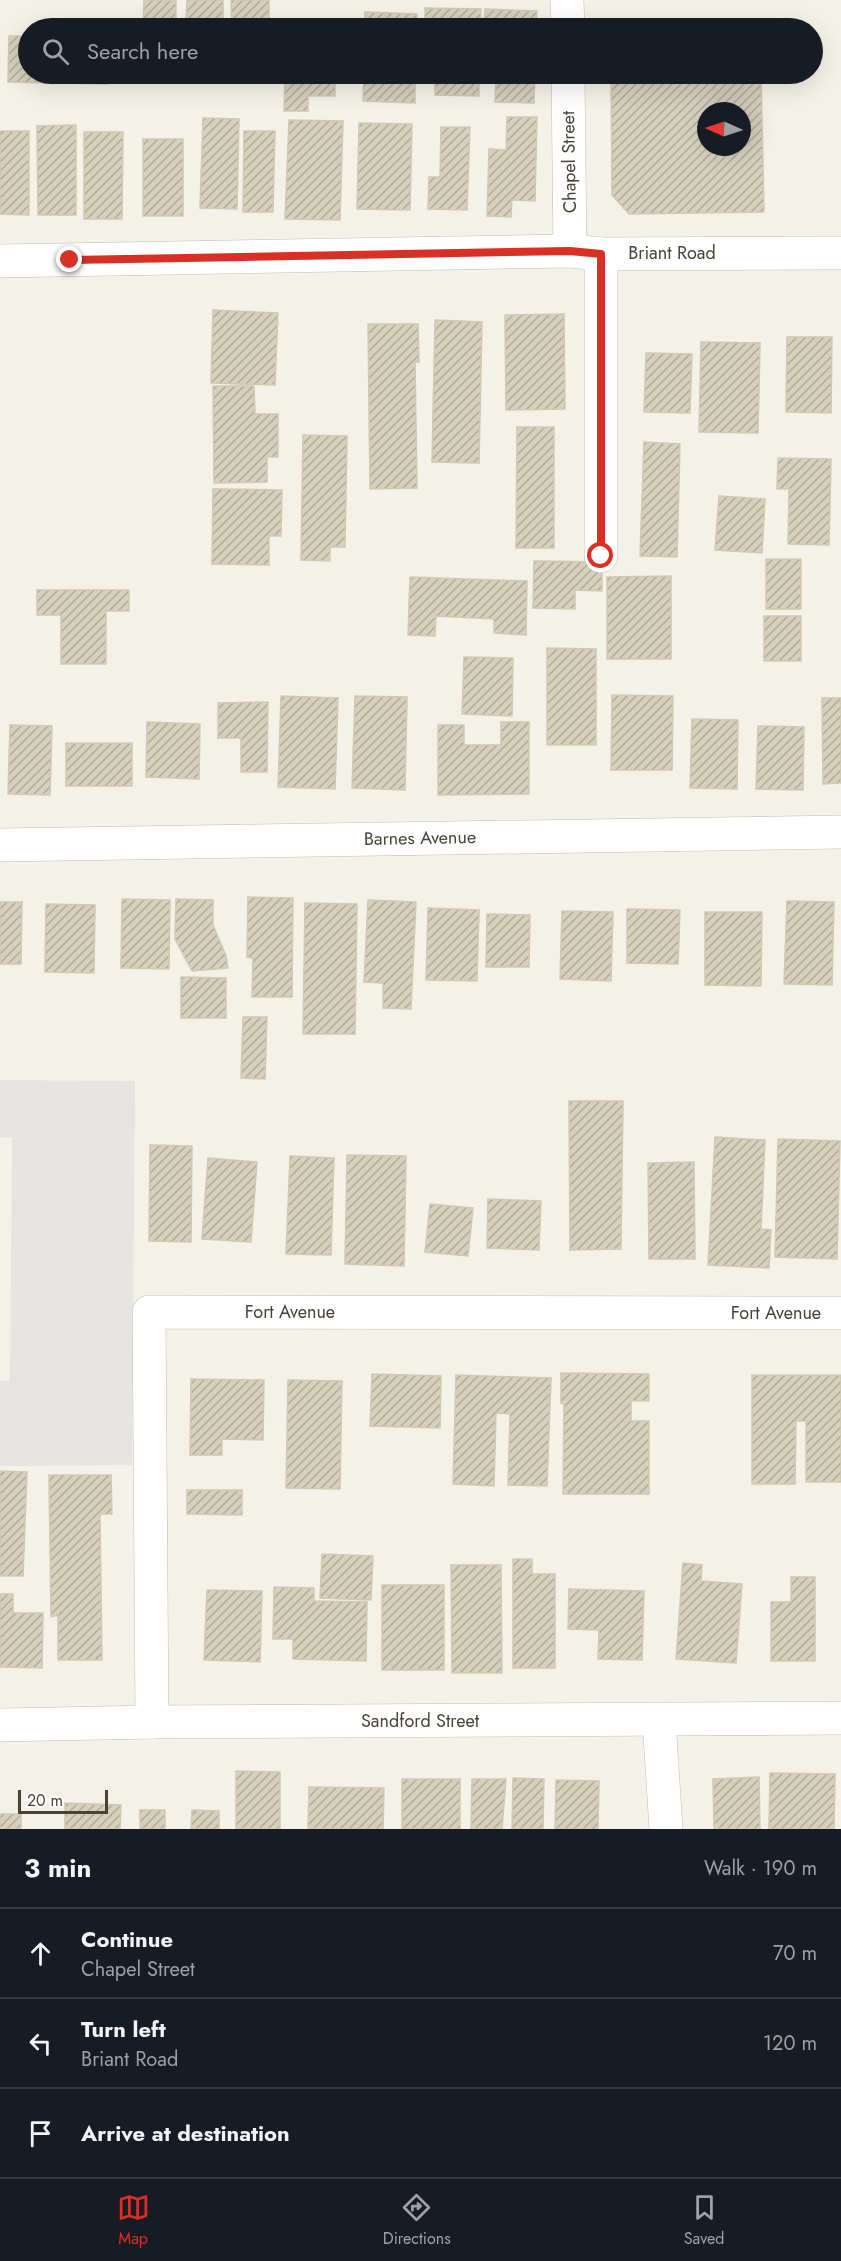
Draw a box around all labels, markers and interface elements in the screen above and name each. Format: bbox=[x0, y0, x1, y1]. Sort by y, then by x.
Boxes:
search box bbox=[18, 18, 823, 84]
icon: search bbox=[39, 35, 72, 68]
text: Search here bbox=[87, 35, 198, 67]
north arrow bbox=[697, 102, 751, 156]
street label: Chapel Street bbox=[555, 110, 583, 213]
street label: Briant Road bbox=[628, 240, 716, 266]
route end bbox=[56, 246, 82, 272]
route start bbox=[587, 542, 613, 568]
street label: Barnes Avenue bbox=[364, 824, 476, 852]
street label: Fort Avenue bbox=[245, 1299, 335, 1325]
street label: Fort Avenue bbox=[731, 1300, 821, 1326]
street label: Sandford Street bbox=[361, 1708, 480, 1734]
scale bar bbox=[18, 1787, 108, 1814]
text: 20 m bbox=[27, 1789, 63, 1812]
text: 3 min bbox=[24, 1849, 91, 1887]
text: Walk · 190 m bbox=[704, 1854, 817, 1883]
text: Continue bbox=[81, 1923, 173, 1955]
icon: ahead bbox=[24, 1937, 57, 1970]
text: 70 m bbox=[773, 1939, 817, 1968]
text: Chapel Street bbox=[81, 1955, 195, 1984]
text: Turn left bbox=[81, 2013, 166, 2045]
icon: left bbox=[24, 2027, 57, 2060]
text: 120 m bbox=[763, 2029, 817, 2058]
text: Briant Road bbox=[81, 2045, 178, 2074]
icon: arrive bbox=[24, 2117, 57, 2150]
text: Arrive at destination bbox=[81, 2117, 290, 2149]
tab: Map bbox=[117, 2191, 150, 2250]
tab: Directions bbox=[383, 2191, 451, 2250]
tab: Saved bbox=[684, 2191, 724, 2250]

